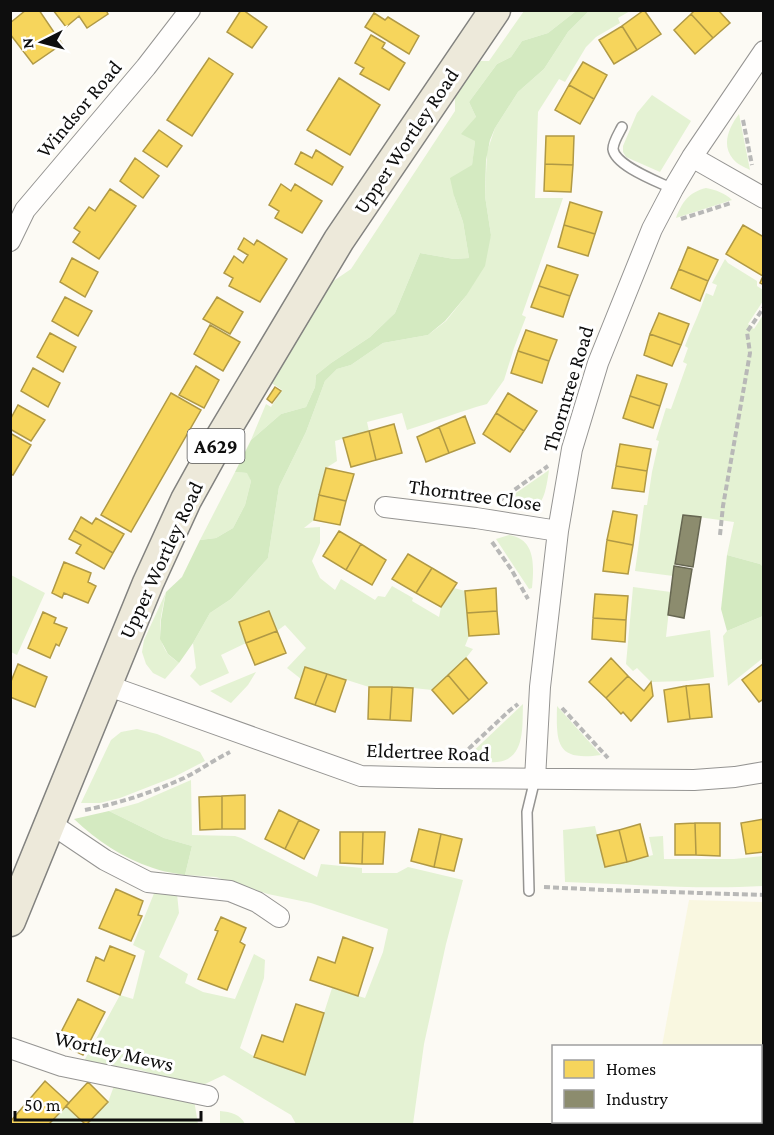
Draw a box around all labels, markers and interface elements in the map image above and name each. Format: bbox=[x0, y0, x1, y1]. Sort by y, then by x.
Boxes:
north arrow bbox=[12, 12, 72, 72]
text: N bbox=[19, 37, 37, 50]
street label: Windsor Road bbox=[31, 56, 127, 162]
street label: Upper Wortley Road bbox=[348, 64, 464, 218]
street label: Thorntree Road bbox=[537, 323, 599, 455]
road number: A629 bbox=[188, 429, 244, 463]
street label: Thorntree Close bbox=[407, 474, 543, 516]
street label: Upper Wortley Road bbox=[114, 478, 208, 642]
street label: Eldertree Road bbox=[366, 738, 490, 766]
street label: Wortley Mews bbox=[52, 1026, 176, 1076]
legend bbox=[552, 1045, 762, 1123]
text: Homes bbox=[606, 1059, 656, 1079]
scale bar bbox=[15, 1084, 201, 1122]
text: Industry bbox=[606, 1089, 669, 1109]
text: 50 m bbox=[24, 1095, 61, 1115]

